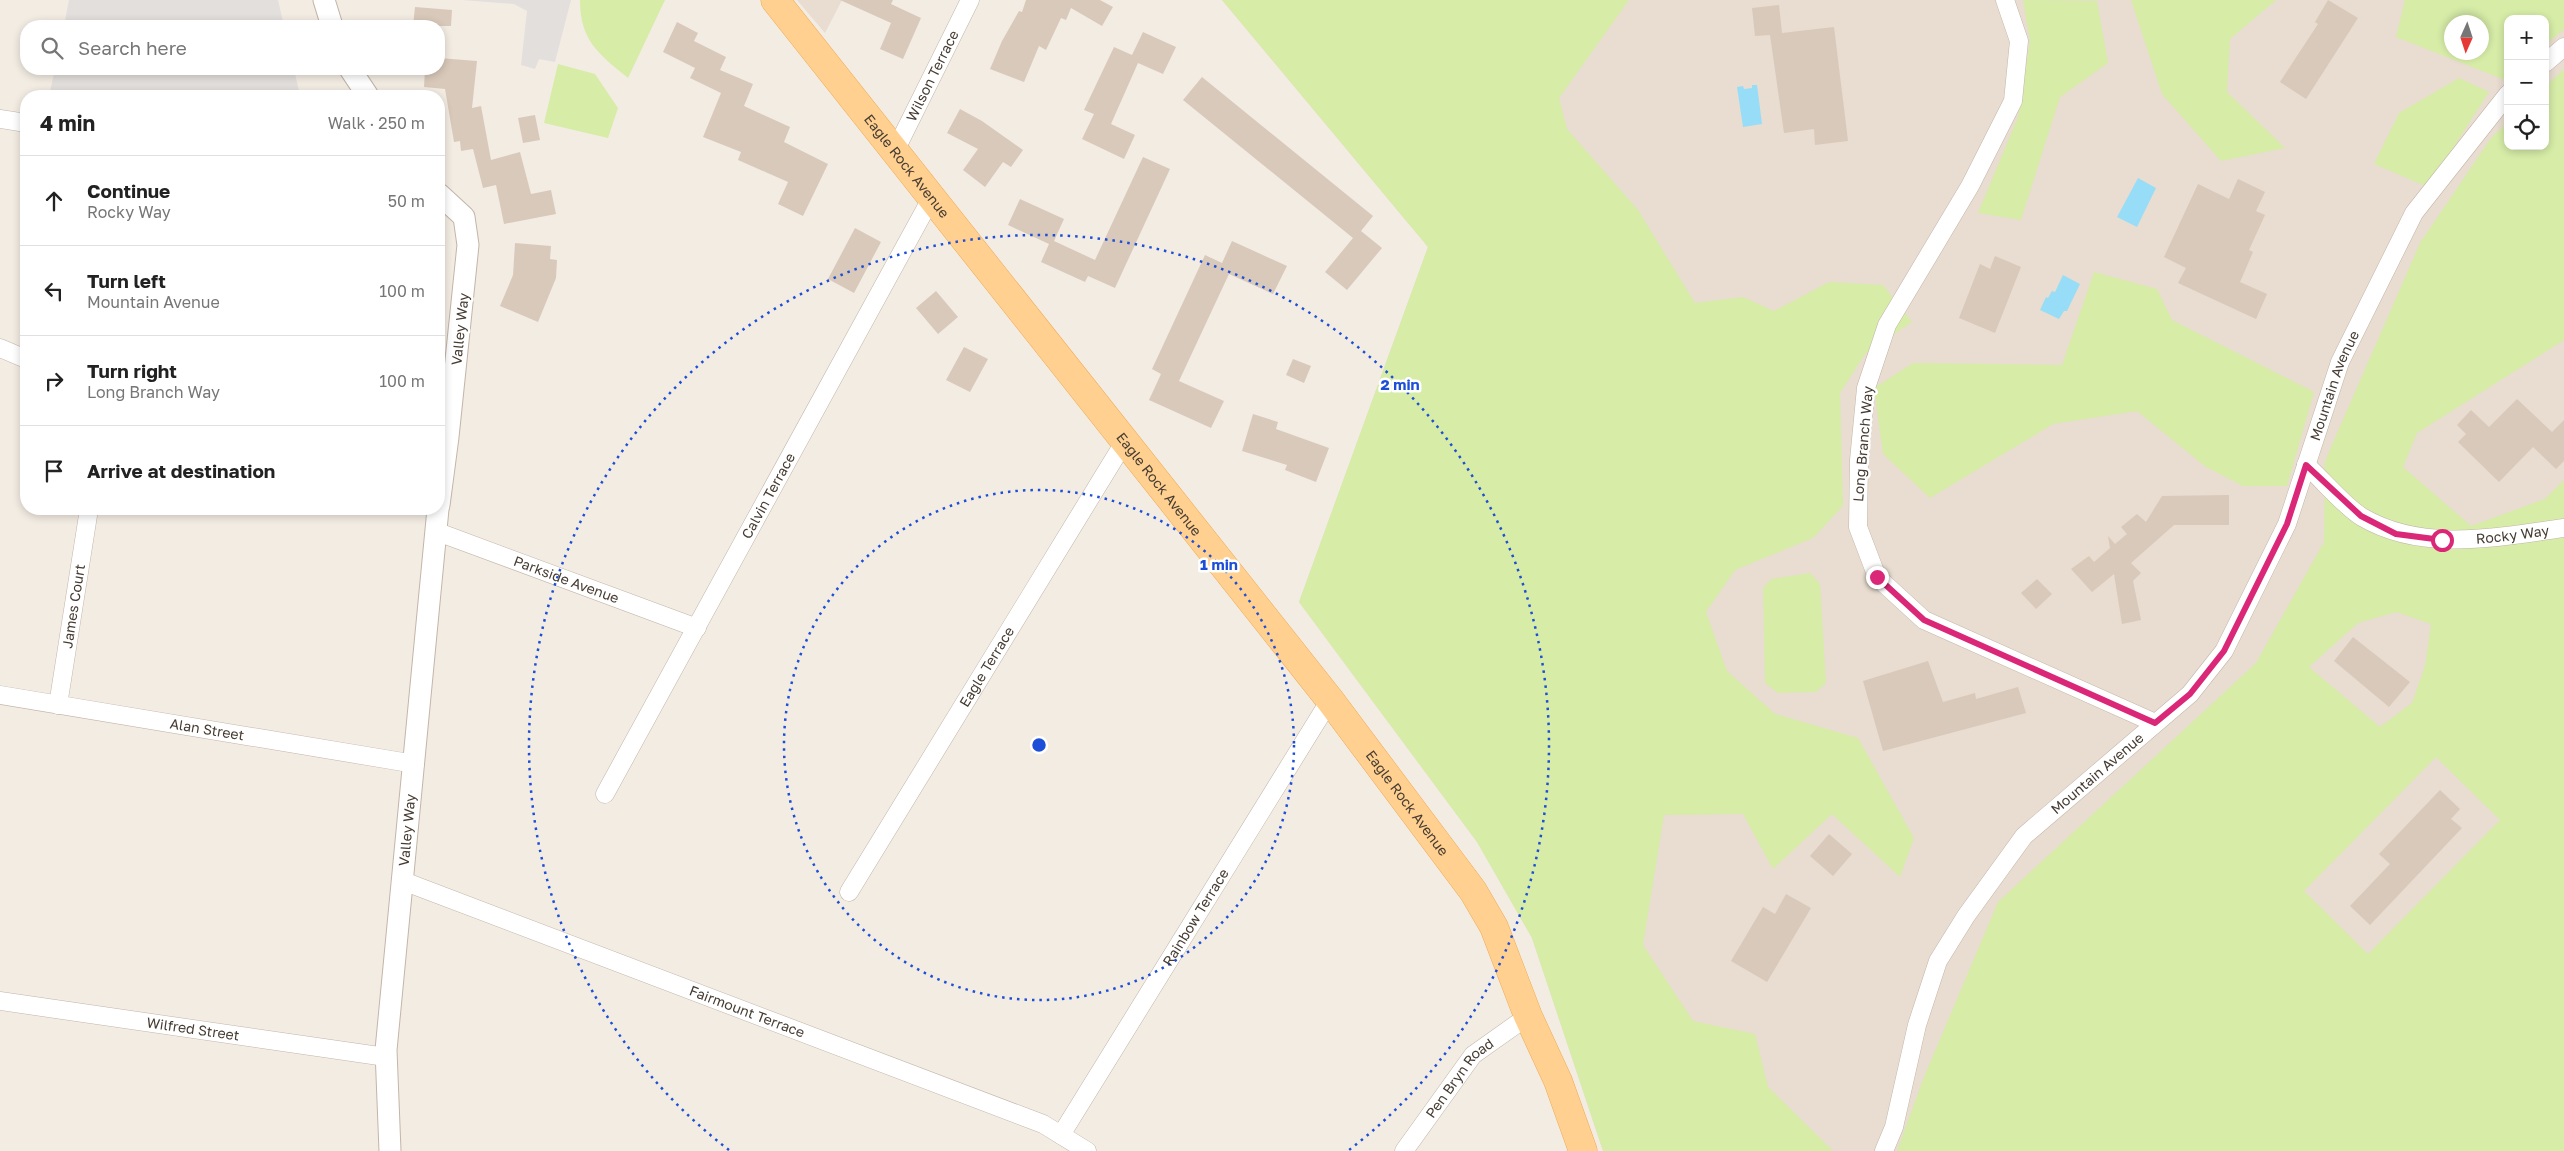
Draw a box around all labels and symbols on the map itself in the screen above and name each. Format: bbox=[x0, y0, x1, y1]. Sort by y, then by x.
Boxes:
north arrow bbox=[2444, 15, 2489, 60]
street label: Wilson Terrace bbox=[902, 27, 962, 124]
street label: Eagle Rock Avenue bbox=[861, 111, 953, 221]
street label: Valley Way bbox=[447, 292, 472, 366]
street label: Mountain Avenue bbox=[2306, 328, 2362, 443]
text: 2 min bbox=[1380, 375, 1420, 393]
street label: Long Branch Way bbox=[1849, 385, 1876, 503]
street label: Eagle Rock Avenue bbox=[1113, 429, 1206, 539]
street label: Calvin Terrace bbox=[738, 450, 798, 541]
street label: Rocky Way bbox=[2475, 521, 2550, 547]
route start bbox=[2431, 529, 2454, 552]
street label: Parkside Avenue bbox=[511, 552, 622, 606]
text: 1 min bbox=[1200, 555, 1238, 573]
street label: James Court bbox=[58, 563, 88, 649]
route end bbox=[1866, 566, 1889, 589]
street label: Eagle Terrace bbox=[955, 623, 1017, 710]
street label: Alan Street bbox=[169, 714, 246, 743]
street label: Mountain Avenue bbox=[2047, 729, 2147, 817]
centre of rings bbox=[1030, 736, 1048, 754]
street label: Eagle Rock Avenue bbox=[1363, 747, 1452, 859]
street label: Valley Way bbox=[395, 793, 419, 867]
street label: Rainbow Terrace bbox=[1159, 865, 1232, 969]
street label: Fairmount Terrace bbox=[687, 982, 807, 1041]
street label: Wilfred Street bbox=[146, 1013, 241, 1044]
street label: Pen Bryn Road bbox=[1422, 1034, 1497, 1121]

